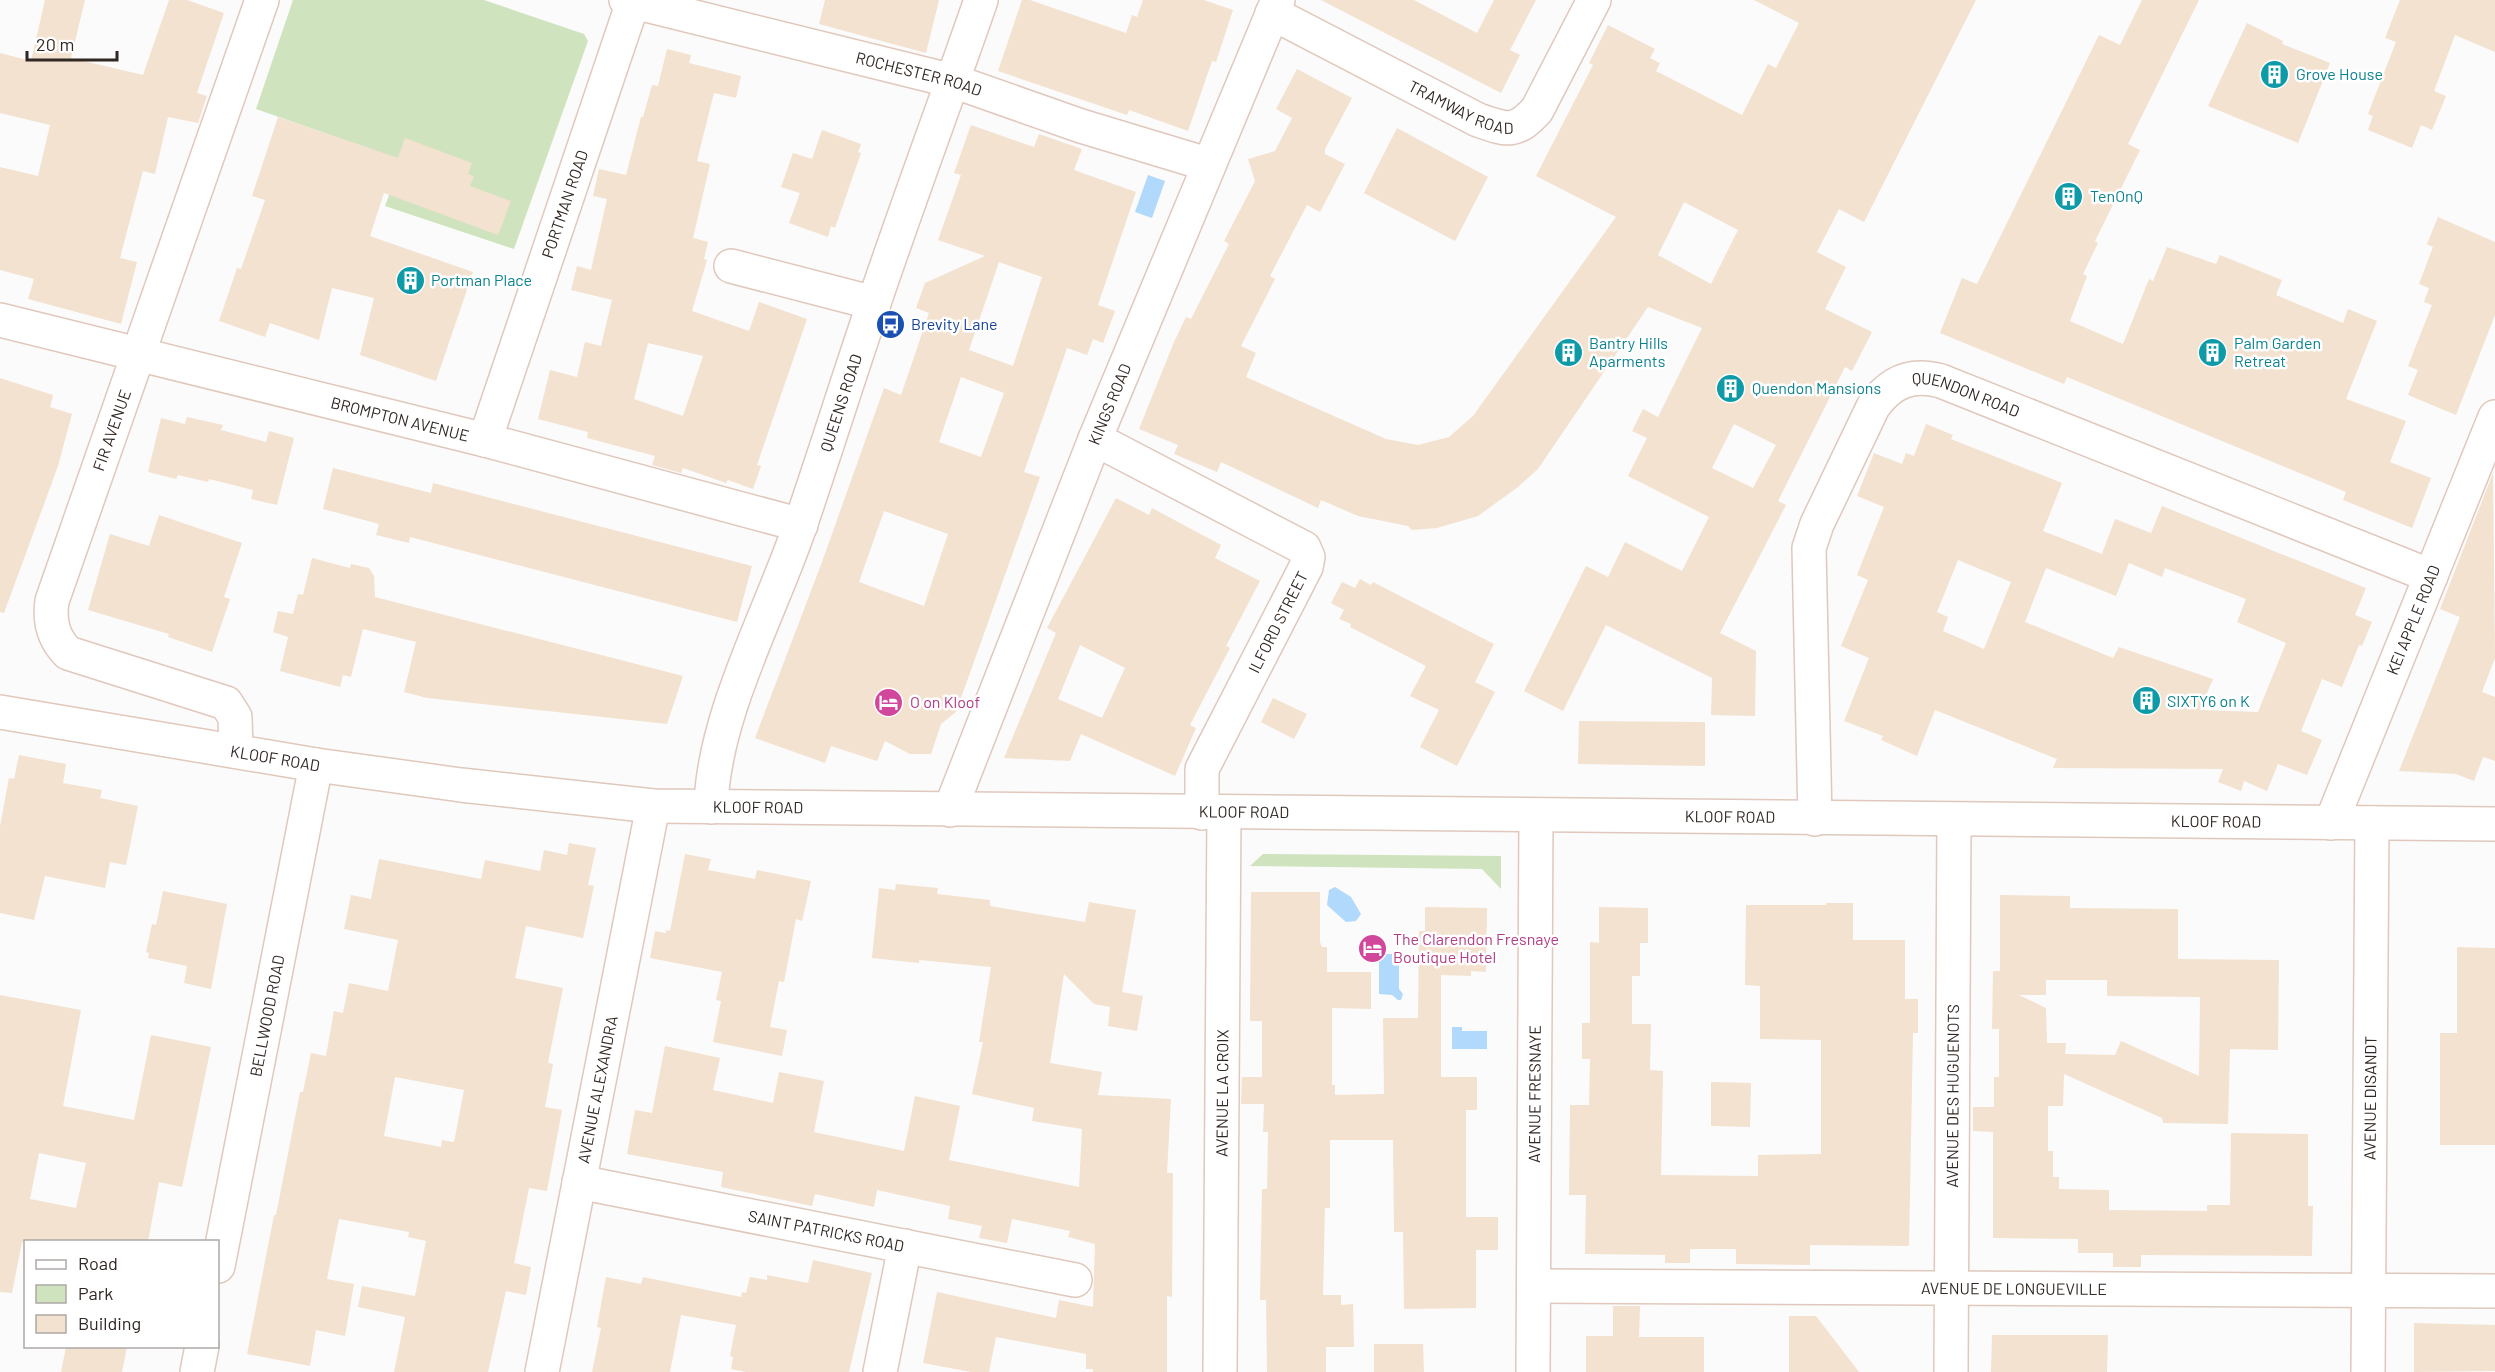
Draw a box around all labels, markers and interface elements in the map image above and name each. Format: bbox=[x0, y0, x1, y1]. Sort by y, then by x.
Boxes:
scale bar bbox=[27, 24, 117, 62]
text: 20 m bbox=[36, 33, 74, 55]
street label: ROCHESTER ROAD bbox=[854, 47, 985, 99]
building icon: Grove House bbox=[2259, 58, 2291, 90]
place label: Grove House bbox=[2296, 64, 2383, 83]
street label: TRAMWAY ROAD bbox=[1406, 76, 1514, 137]
street label: PORTMAN ROAD bbox=[537, 147, 591, 260]
building icon: TenOnQ bbox=[2053, 180, 2085, 212]
place label: TenOnQ bbox=[2090, 186, 2143, 205]
building icon: Portman Place bbox=[394, 264, 426, 296]
place label: Portman Place bbox=[431, 270, 532, 289]
bus stop icon: Brevity Lane bbox=[874, 308, 906, 340]
place label: Brevity Lane bbox=[911, 314, 997, 333]
place label: Bantry Hills Aparments bbox=[1589, 333, 1668, 370]
place label: Palm Garden Retreat bbox=[2234, 333, 2321, 370]
building icon: Bantry Hills Aparments bbox=[1552, 336, 1584, 368]
building icon: Palm Garden Retreat bbox=[2197, 336, 2229, 368]
street label: QUEENS ROAD bbox=[816, 351, 865, 454]
street label: KINGS ROAD bbox=[1084, 360, 1134, 447]
street label: QUENDON ROAD bbox=[1911, 368, 2023, 420]
building icon: Quendon Mansions bbox=[1715, 372, 1747, 404]
place label: Quendon Mansions bbox=[1752, 378, 1881, 397]
street label: FIR AVENUE bbox=[88, 387, 134, 473]
street label: BROMPTON AVENUE bbox=[329, 392, 471, 445]
street label: KEI APPLE ROAD bbox=[2382, 562, 2443, 677]
street label: ILFORD STREET bbox=[1244, 568, 1311, 676]
building icon: SIXTY6 on K bbox=[2130, 685, 2162, 717]
hotel icon: O on Kloof bbox=[873, 686, 905, 718]
place label: SIXTY6 on K bbox=[2167, 691, 2250, 710]
place label: O on Kloof bbox=[910, 692, 980, 711]
street label: KLOOF ROAD bbox=[229, 741, 321, 775]
street label: KLOOF ROAD bbox=[713, 797, 803, 816]
street label: KLOOF ROAD bbox=[1199, 801, 1289, 821]
street label: KLOOF ROAD bbox=[1685, 806, 1775, 826]
street label: KLOOF ROAD bbox=[2171, 811, 2261, 831]
place label: The Clarendon Fresnaye Boutique Hotel bbox=[1393, 929, 1559, 966]
hotel icon: The Clarendon Fresnaye Boutique Hotel bbox=[1356, 932, 1388, 964]
street label: BELLWOOD ROAD bbox=[245, 953, 288, 1078]
street label: AVENUE DES HUGUENOTS bbox=[1942, 1004, 1962, 1188]
street label: AVENUE ALEXANDRA bbox=[573, 1013, 621, 1165]
street label: AVENUE FRESNAYE bbox=[1524, 1025, 1544, 1163]
street label: AVENUE LA CROIX bbox=[1212, 1029, 1231, 1157]
street label: AVENUE DISANDT bbox=[2360, 1036, 2379, 1160]
street label: SAINT PATRICKS ROAD bbox=[747, 1206, 906, 1255]
legend bbox=[24, 1240, 219, 1348]
text: Road bbox=[78, 1252, 118, 1274]
street label: AVENUE DE LONGUEVILLE bbox=[1921, 1278, 2107, 1298]
text: Park bbox=[78, 1282, 113, 1304]
text: Building bbox=[78, 1312, 141, 1334]

